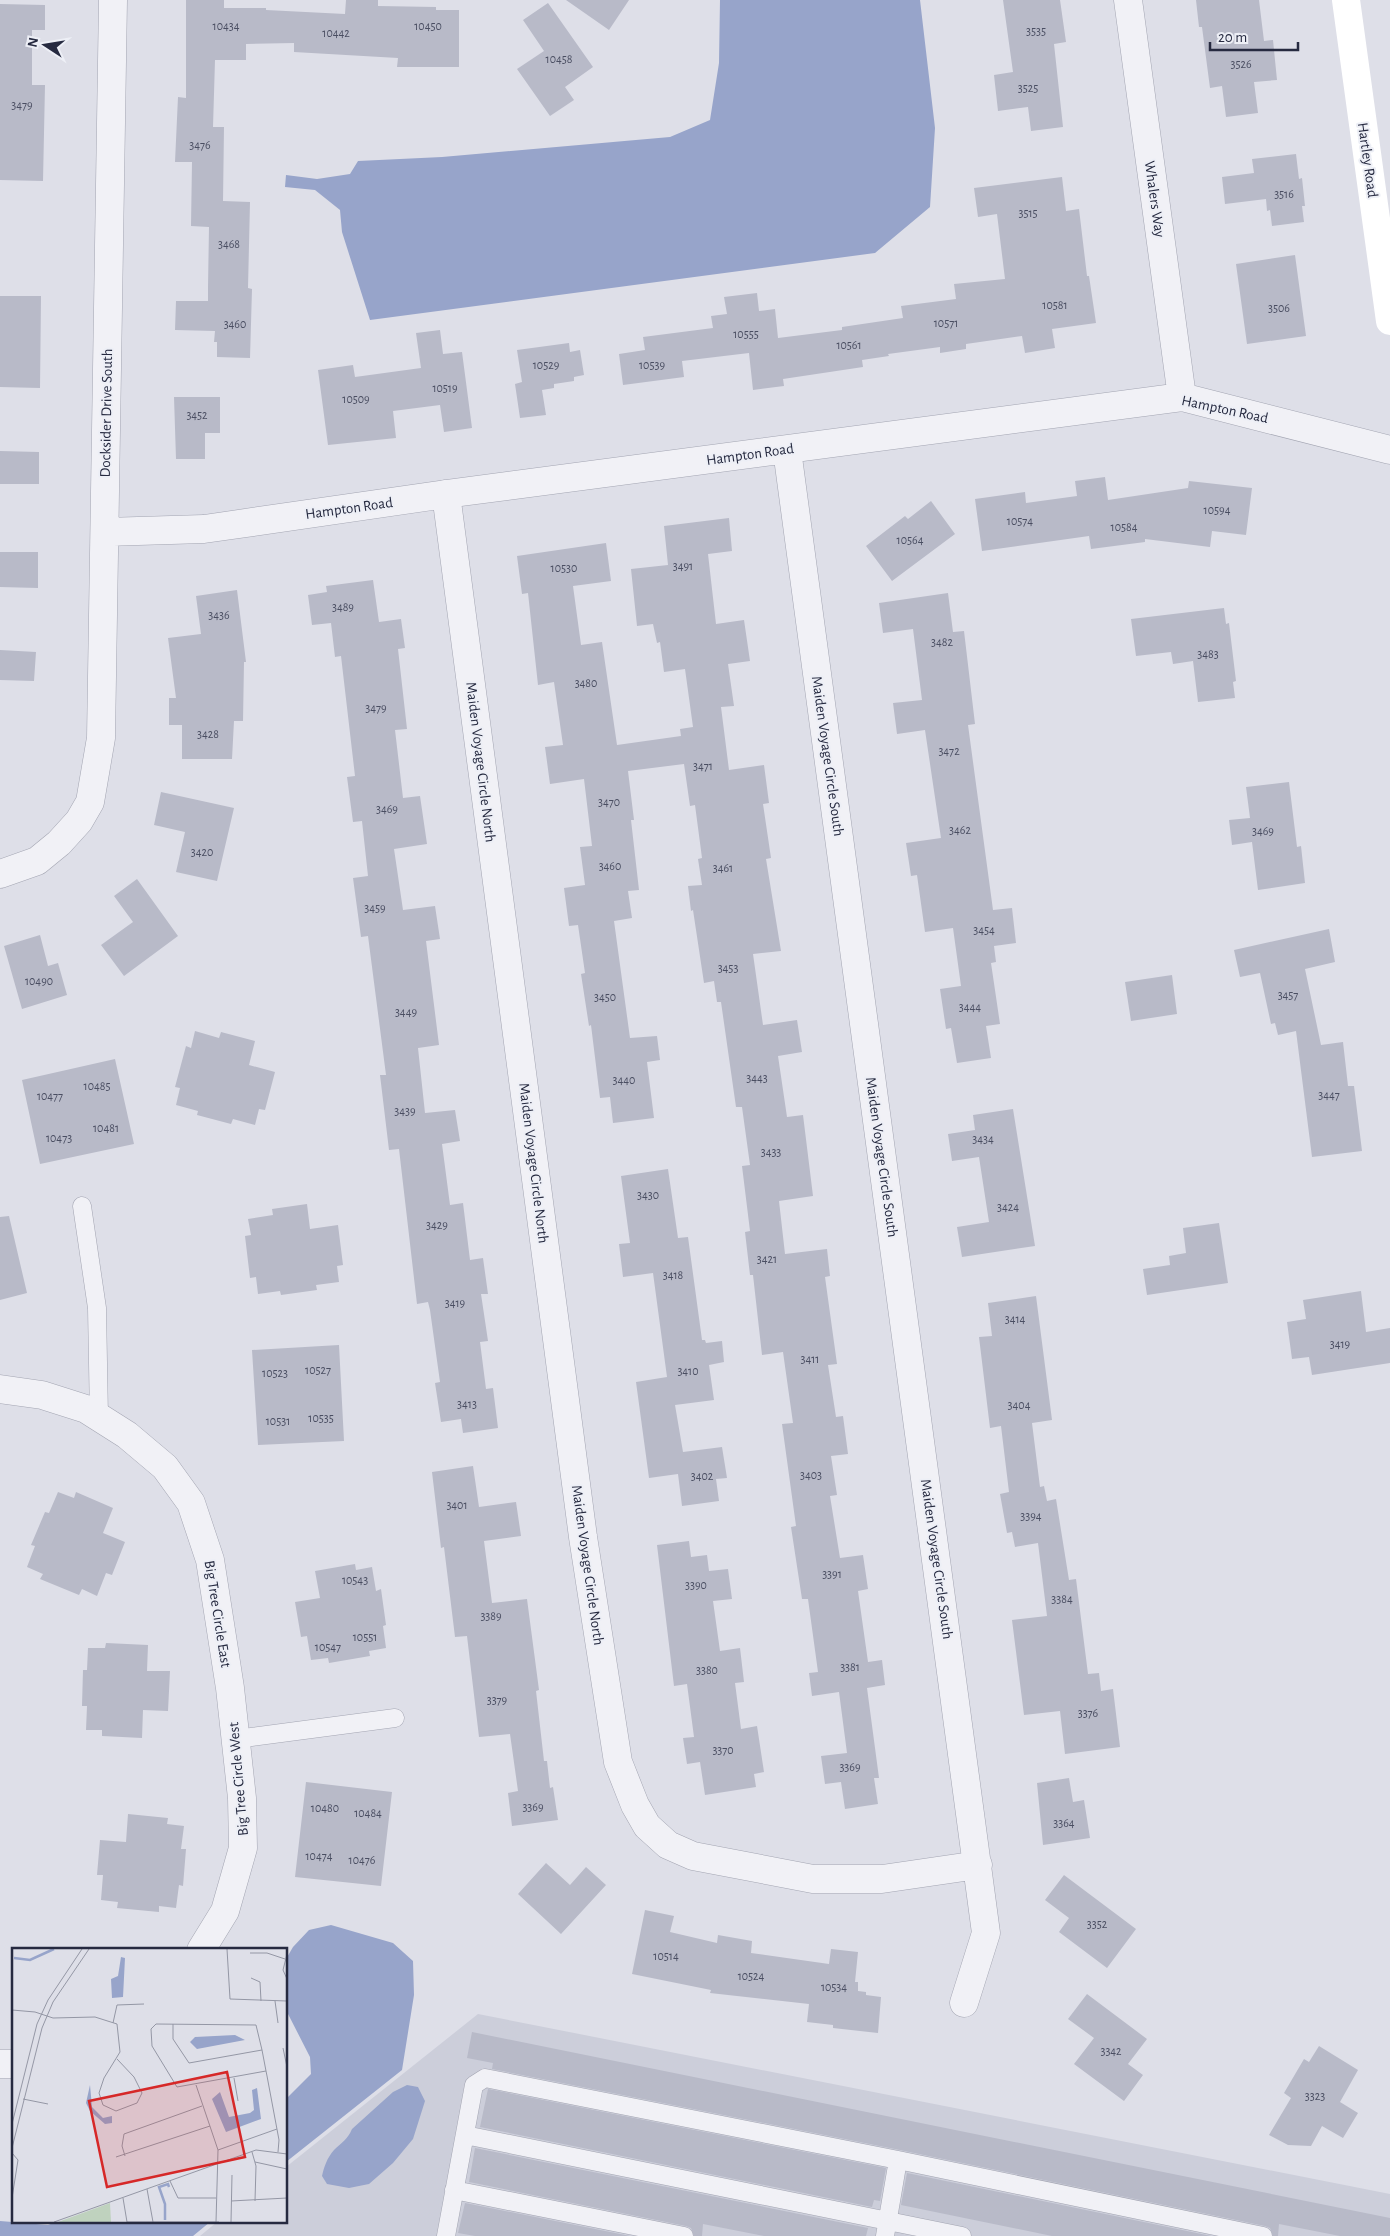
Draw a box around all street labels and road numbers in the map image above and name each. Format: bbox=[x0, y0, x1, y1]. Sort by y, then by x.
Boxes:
street label: Hartley Road bbox=[1355, 122, 1380, 199]
street label: Whalers Way bbox=[1142, 160, 1167, 239]
street label: Docksider Drive South bbox=[98, 348, 115, 478]
street label: Hampton Road bbox=[1180, 393, 1270, 426]
street label: Hampton Road bbox=[705, 441, 795, 468]
street label: Hampton Road bbox=[304, 495, 394, 522]
street label: Maiden Voyage Circle South bbox=[809, 675, 846, 837]
street label: Maiden Voyage Circle North bbox=[463, 681, 498, 843]
street label: Maiden Voyage Circle South bbox=[863, 1076, 900, 1238]
street label: Maiden Voyage Circle North bbox=[516, 1082, 551, 1244]
street label: Maiden Voyage Circle South bbox=[918, 1478, 955, 1640]
street label: Maiden Voyage Circle North bbox=[569, 1484, 606, 1646]
street label: Big Tree Circle East bbox=[202, 1559, 233, 1669]
street label: Big Tree Circle West bbox=[226, 1721, 251, 1836]

